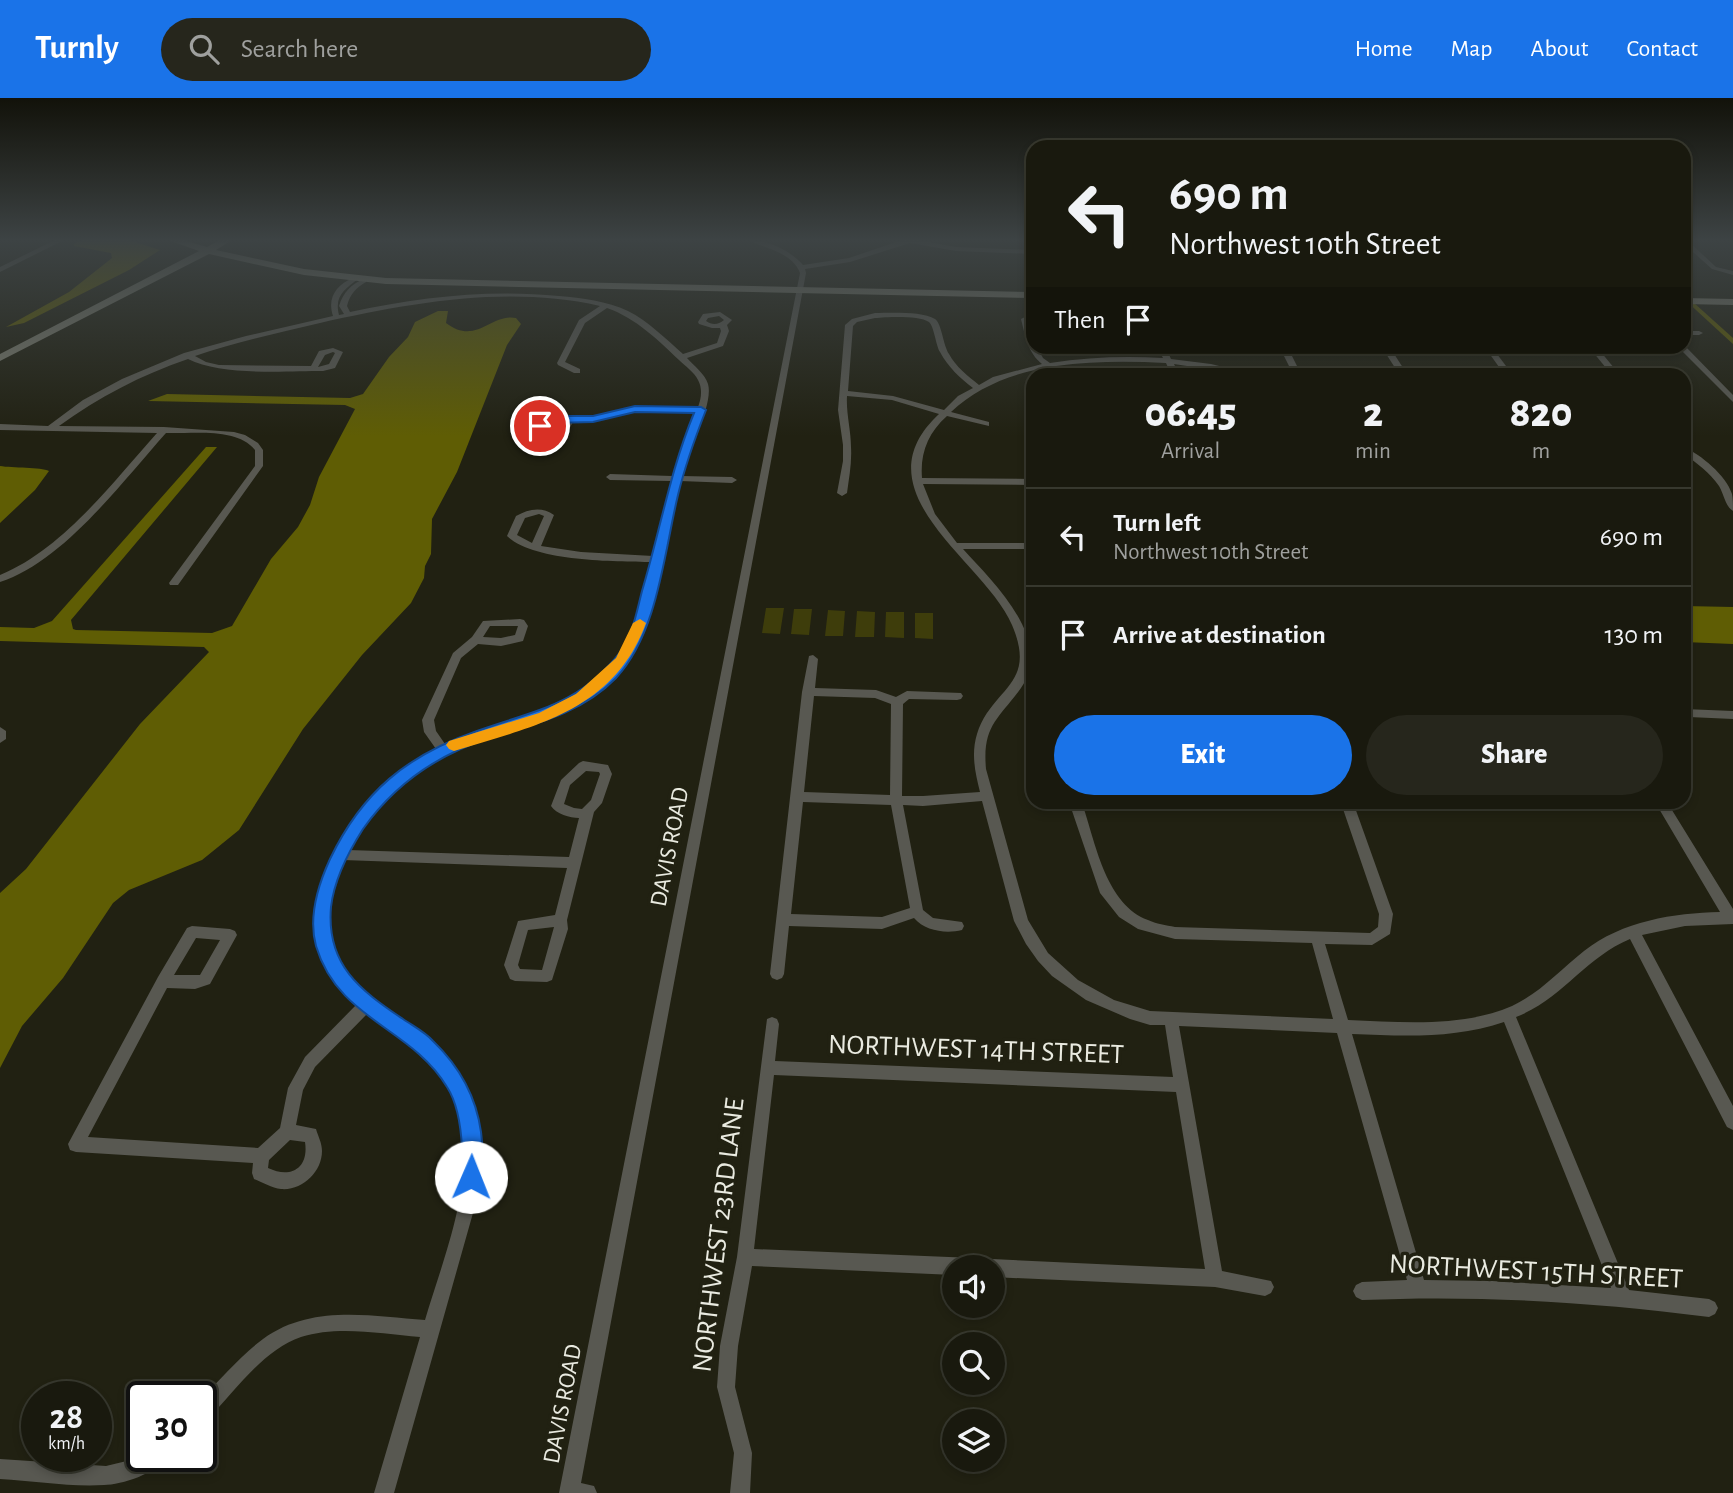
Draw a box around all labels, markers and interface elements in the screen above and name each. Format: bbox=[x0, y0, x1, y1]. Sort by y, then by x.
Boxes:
search box bbox=[161, 18, 651, 81]
icon: search bbox=[185, 30, 223, 68]
text: Turnly bbox=[35, 32, 119, 65]
text: Search here bbox=[241, 36, 358, 62]
text: Home bbox=[1355, 37, 1413, 61]
text: Map bbox=[1451, 37, 1493, 61]
text: About bbox=[1531, 37, 1588, 61]
text: Contact bbox=[1626, 37, 1698, 61]
icon: left bbox=[1054, 168, 1145, 259]
text: 690 m bbox=[1169, 170, 1289, 219]
text: Northwest 10th Street bbox=[1169, 228, 1441, 260]
icon: arrive bbox=[1119, 301, 1157, 339]
text: Then bbox=[1054, 307, 1105, 333]
text: 06:45 bbox=[1145, 392, 1236, 434]
text: 2 bbox=[1363, 392, 1383, 434]
text: 820 bbox=[1509, 392, 1572, 434]
pin bbox=[510, 396, 570, 456]
icon: arrive bbox=[521, 407, 559, 445]
text: Arrival bbox=[1161, 440, 1220, 463]
text: min bbox=[1355, 440, 1391, 463]
text: m bbox=[1532, 440, 1550, 463]
text: Turn left bbox=[1113, 510, 1201, 536]
icon: left bbox=[1054, 518, 1092, 556]
text: 690 m bbox=[1600, 524, 1663, 550]
text: Northwest 10th Street bbox=[1113, 541, 1308, 564]
icon: arrive bbox=[1054, 616, 1092, 654]
text: Arrive at destination bbox=[1113, 622, 1326, 648]
text: 130 m bbox=[1605, 622, 1663, 648]
button: Exit bbox=[1054, 715, 1352, 795]
button: Share bbox=[1366, 715, 1663, 795]
street label: DAVIS ROAD bbox=[647, 785, 693, 909]
street label: NORTHWEST 14TH STREET bbox=[827, 1031, 1125, 1069]
street label: NORTHWEST 23RD LANE bbox=[688, 1096, 750, 1374]
position arrow bbox=[434, 1140, 508, 1214]
street label: NORTHWEST 15TH STREET bbox=[1388, 1250, 1684, 1294]
map controls bbox=[942, 1255, 1005, 1472]
button: sound bbox=[942, 1255, 1005, 1318]
button: search bbox=[942, 1332, 1005, 1395]
street label: DAVIS ROAD bbox=[540, 1342, 586, 1466]
speed limit sign: 30 bbox=[126, 1381, 217, 1472]
text: 28 bbox=[50, 1400, 83, 1435]
button: layers bbox=[942, 1409, 1005, 1472]
text: km/h bbox=[48, 1435, 85, 1453]

